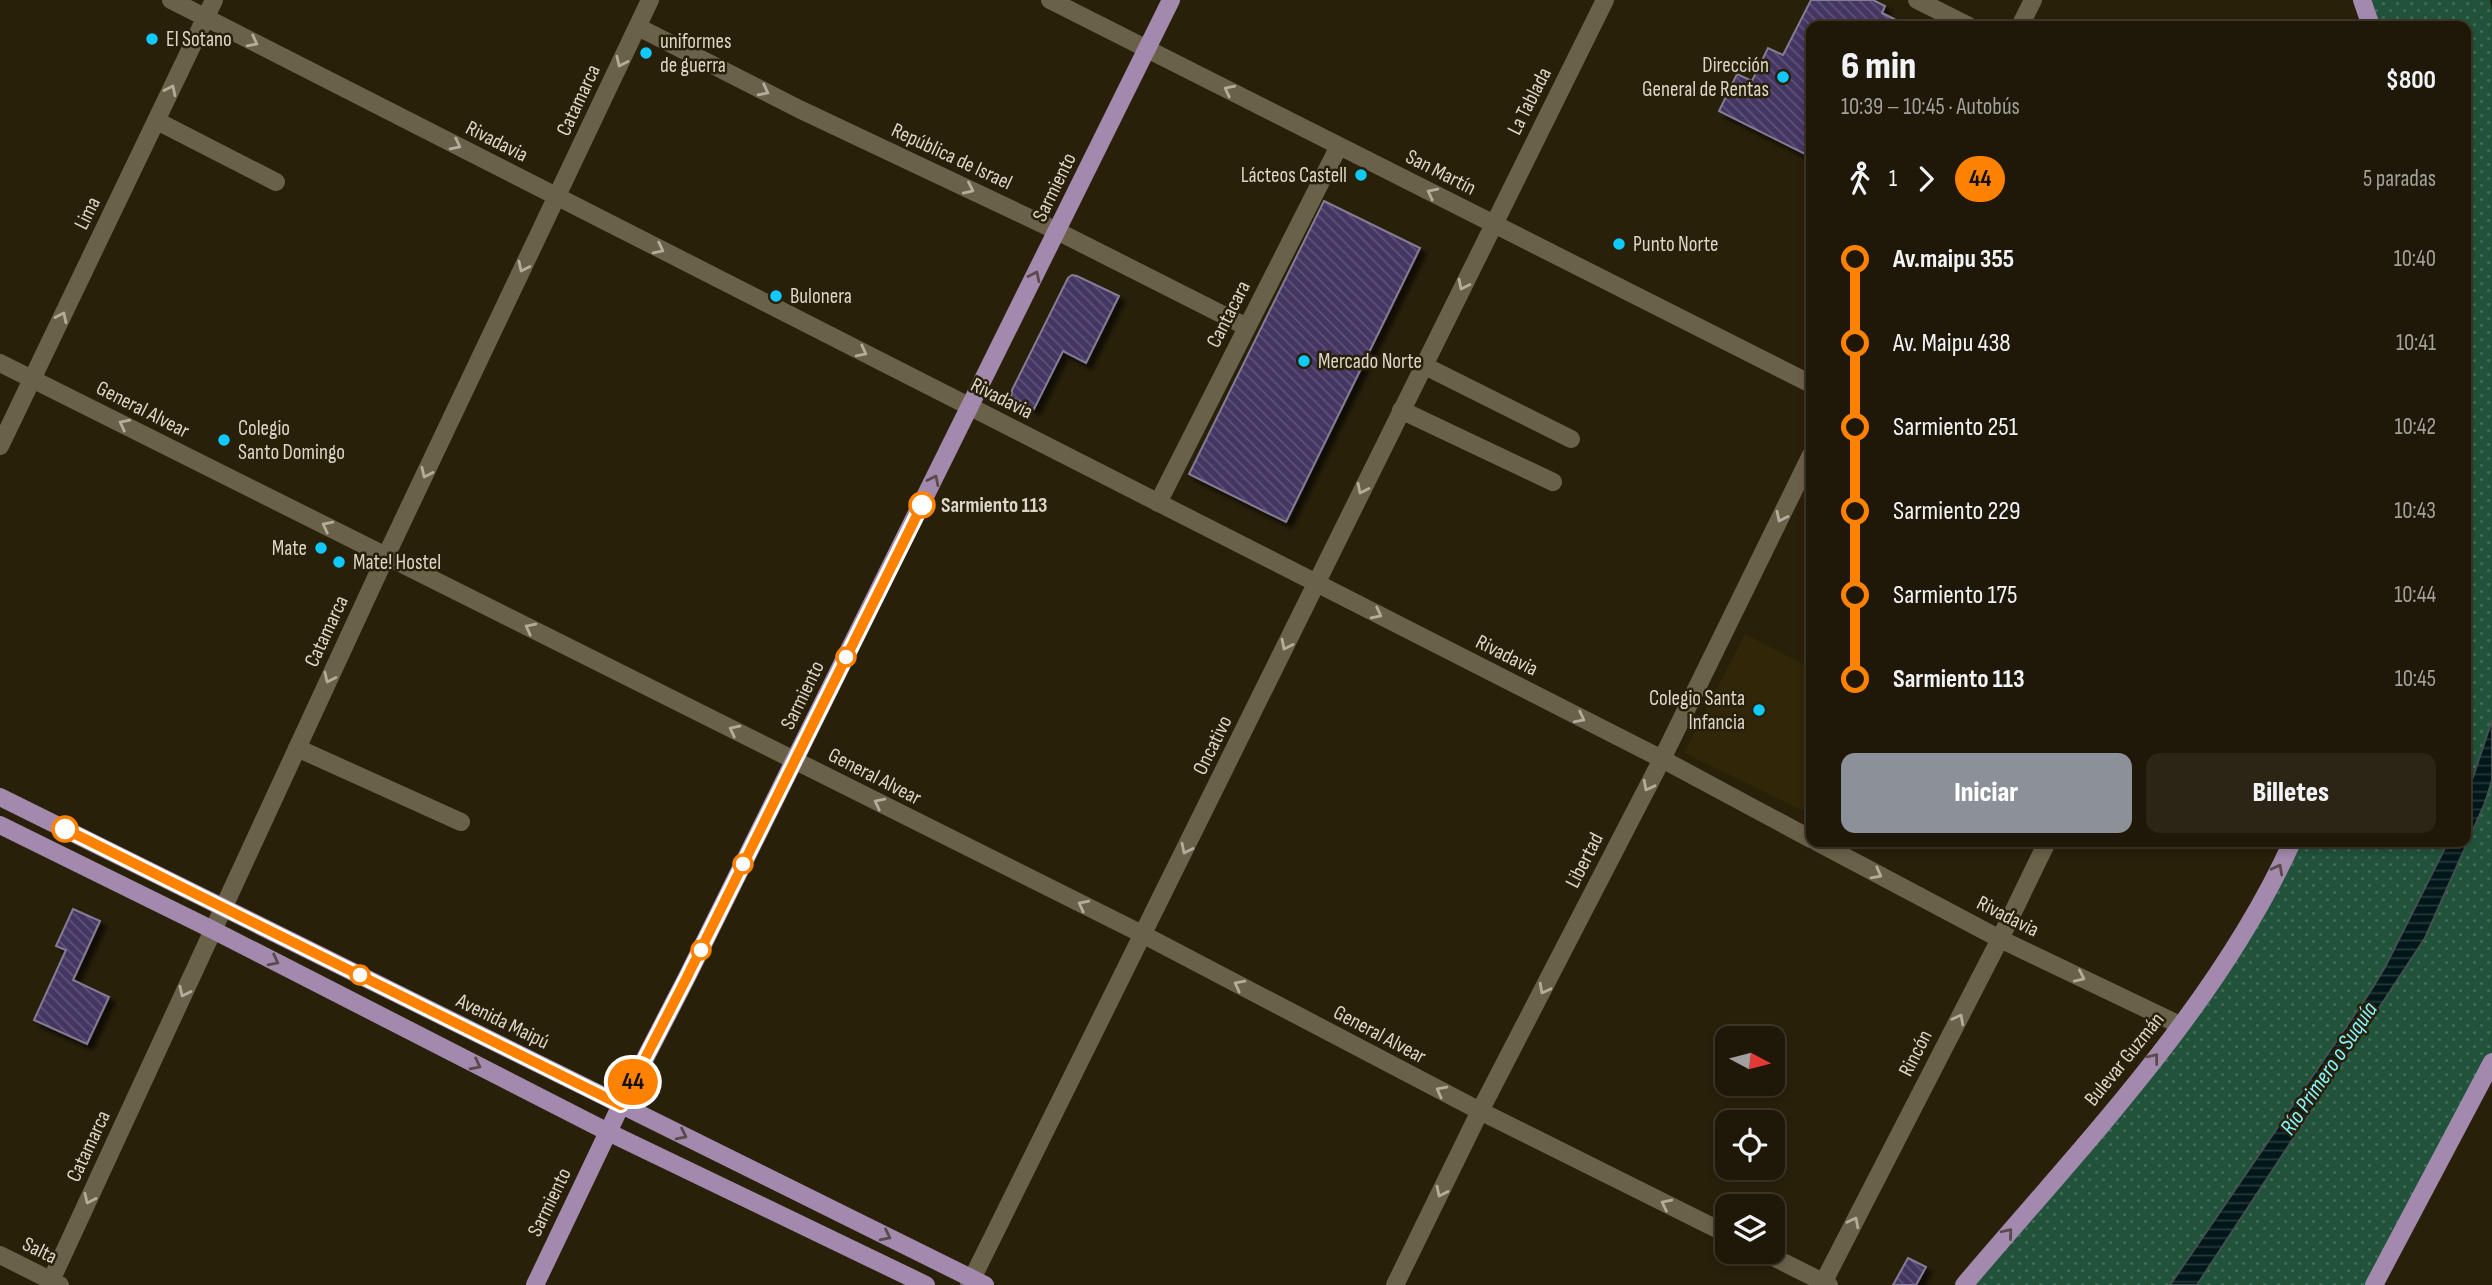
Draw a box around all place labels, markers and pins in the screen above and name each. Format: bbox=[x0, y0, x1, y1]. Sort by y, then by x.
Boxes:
place label: El Sotano bbox=[166, 27, 232, 52]
place label: uniformes de guerra bbox=[660, 29, 731, 78]
marker: El Sotano bbox=[144, 31, 160, 47]
marker: uniformes de guerra bbox=[638, 45, 654, 61]
place label: Dirección General de Rentas bbox=[1642, 53, 1769, 102]
marker: Dirección General de Rentas bbox=[1775, 69, 1791, 85]
place label: Lácteos Castell bbox=[1241, 163, 1347, 188]
marker: Lácteos Castell bbox=[1353, 167, 1369, 183]
place label: Punto Norte bbox=[1633, 232, 1718, 257]
marker: Punto Norte bbox=[1611, 236, 1627, 252]
place label: Bulonera bbox=[790, 284, 852, 309]
marker: Bulonera bbox=[768, 288, 784, 304]
place label: Mercado Norte bbox=[1318, 349, 1422, 374]
marker: Mercado Norte bbox=[1296, 353, 1312, 369]
place label: Colegio Santo Domingo bbox=[238, 416, 345, 465]
marker: Colegio Santo Domingo bbox=[216, 432, 232, 448]
marker: Sarmiento 113 bbox=[909, 492, 935, 518]
place label: Sarmiento 113 bbox=[941, 493, 1047, 518]
place label: Mate bbox=[272, 536, 307, 561]
marker: Mate bbox=[313, 540, 329, 556]
place label: Mate! Hostel bbox=[353, 550, 441, 575]
marker: Mate! Hostel bbox=[331, 554, 347, 570]
unlabelled marker bbox=[836, 647, 856, 667]
place label: Colegio Santa Infancia bbox=[1649, 686, 1745, 735]
marker: Colegio Santa Infancia bbox=[1751, 702, 1767, 718]
unlabelled marker bbox=[52, 816, 78, 842]
unlabelled marker bbox=[733, 854, 753, 874]
unlabelled marker bbox=[691, 940, 711, 960]
unlabelled marker bbox=[350, 965, 370, 985]

